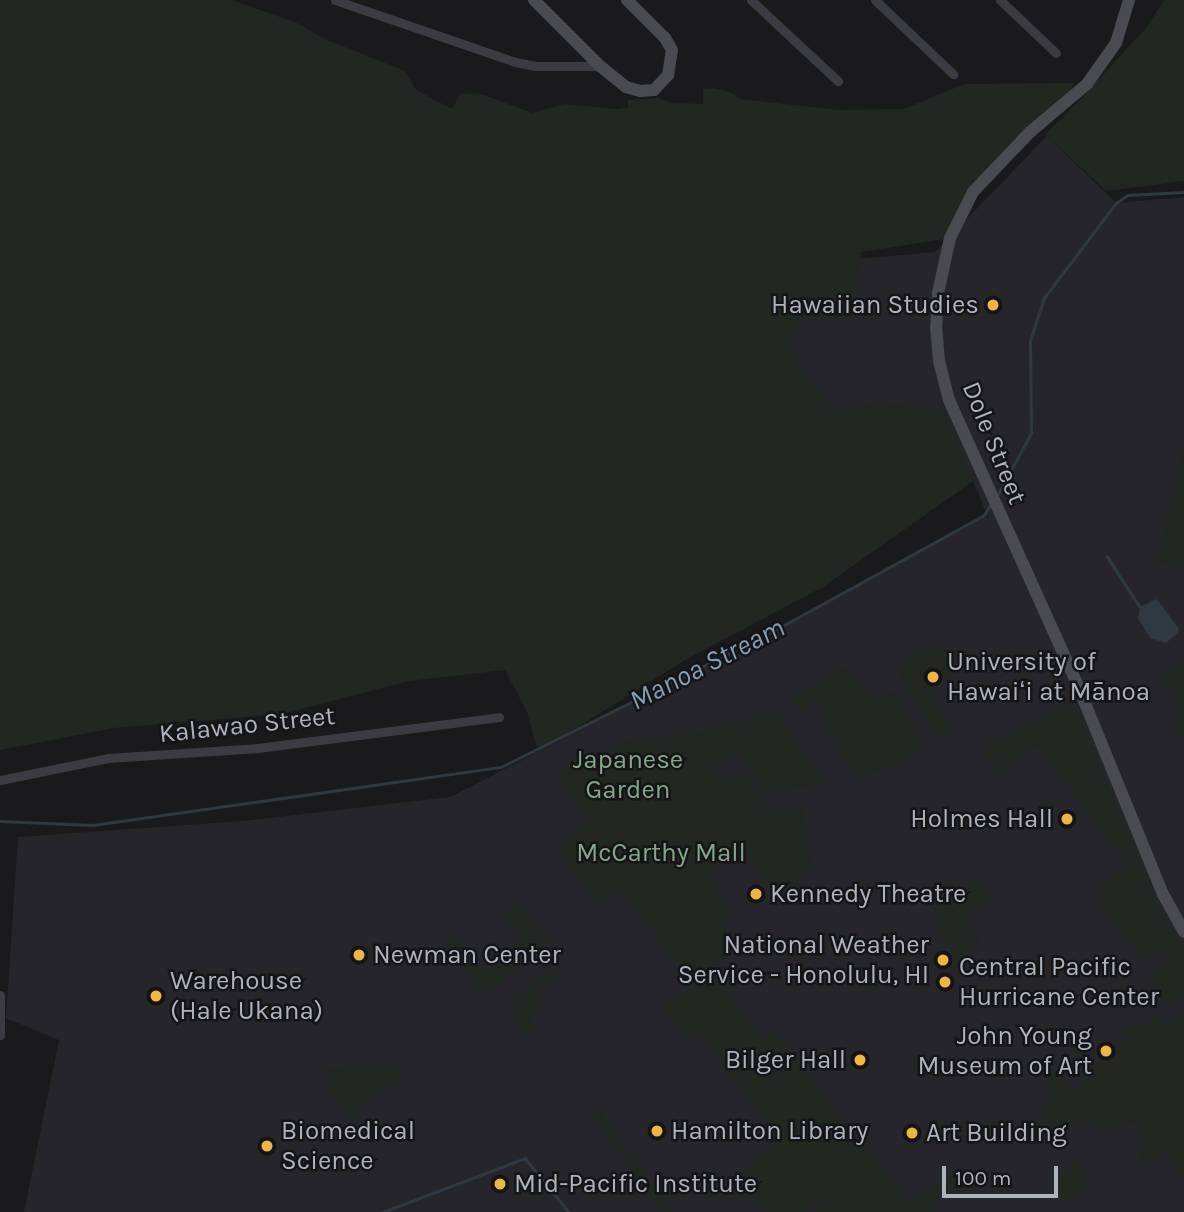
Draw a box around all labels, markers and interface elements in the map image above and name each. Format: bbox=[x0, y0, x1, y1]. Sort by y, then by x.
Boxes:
place label: Hawaiian Studies bbox=[771, 289, 979, 321]
marker: Hawaiian Studies bbox=[985, 297, 1001, 313]
street label: Dole Street bbox=[955, 377, 1033, 509]
water label: Manoa Stream bbox=[624, 611, 790, 717]
place label: University of Hawaiʻi at Mānoa bbox=[947, 646, 1150, 708]
marker: University of Hawaiʻi at Mānoa bbox=[925, 669, 941, 685]
street label: Kalawao Street bbox=[158, 700, 336, 750]
park label: Japanese Garden bbox=[573, 744, 683, 806]
place label: Holmes Hall bbox=[910, 803, 1053, 835]
marker: Holmes Hall bbox=[1059, 811, 1075, 827]
park label: McCarthy Mall bbox=[576, 837, 746, 869]
place label: Kennedy Theatre bbox=[770, 878, 966, 910]
marker: Kennedy Theatre bbox=[748, 886, 764, 902]
place label: National Weather Service - Honolulu, HI bbox=[678, 929, 929, 990]
place label: Newman Center bbox=[373, 939, 561, 971]
marker: Newman Center bbox=[351, 947, 367, 963]
place label: Central Pacific Hurricane Center bbox=[959, 951, 1159, 1012]
marker: National Weather Service - Honolulu, HI bbox=[935, 952, 951, 968]
place label: Warehouse (Hale Ukana) bbox=[170, 965, 323, 1026]
marker: Central Pacific Hurricane Center bbox=[937, 974, 953, 990]
marker: Warehouse (Hale Ukana) bbox=[148, 988, 164, 1004]
place label: John Young Museum of Art bbox=[918, 1020, 1092, 1082]
marker: John Young Museum of Art bbox=[1098, 1043, 1114, 1059]
place label: Bilger Hall bbox=[725, 1044, 846, 1076]
marker: Bilger Hall bbox=[852, 1052, 868, 1068]
place label: Biomedical Science bbox=[281, 1115, 415, 1176]
place label: Hamilton Library bbox=[671, 1115, 868, 1147]
place label: Art Building bbox=[926, 1117, 1067, 1149]
marker: Hamilton Library bbox=[649, 1123, 665, 1139]
marker: Art Building bbox=[904, 1125, 920, 1141]
marker: Biomedical Science bbox=[259, 1138, 275, 1154]
scale bar bbox=[946, 1152, 1062, 1196]
text: 100 m bbox=[955, 1166, 1012, 1190]
place label: Mid-Pacific Institute bbox=[514, 1168, 757, 1200]
marker: Mid-Pacific Institute bbox=[492, 1176, 508, 1192]

